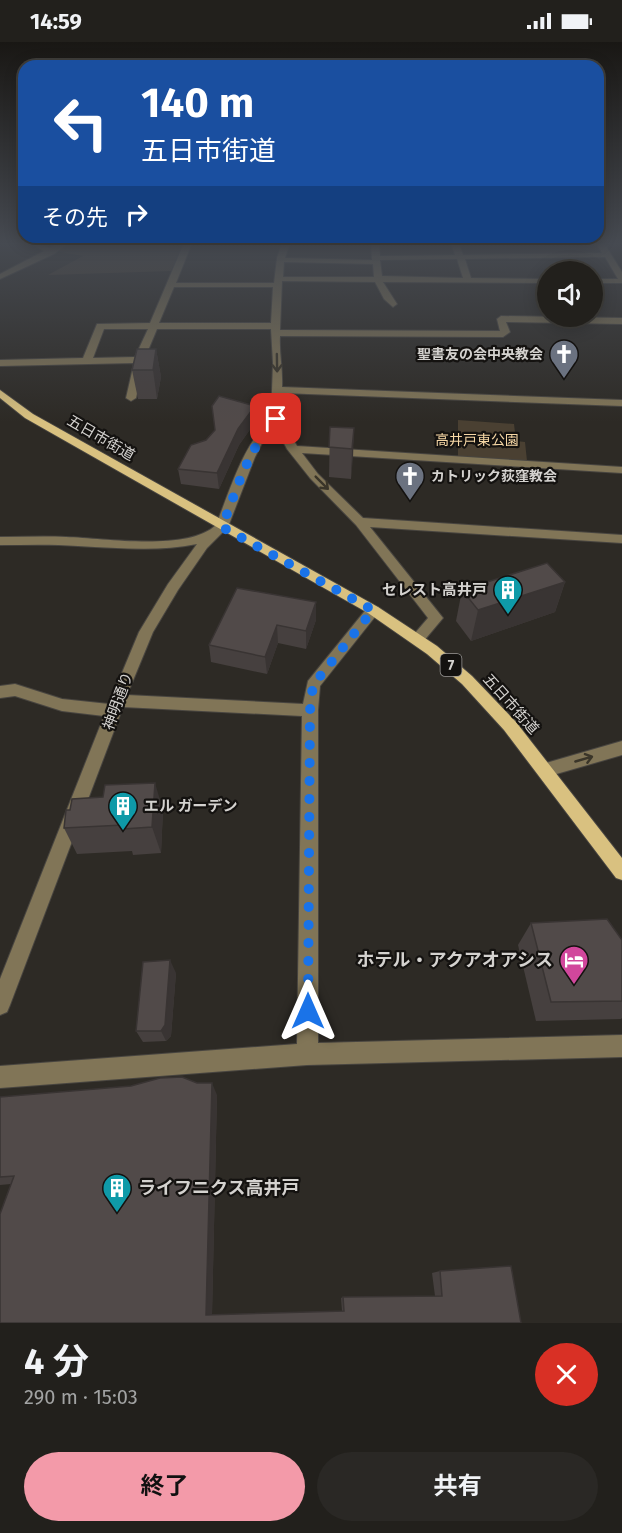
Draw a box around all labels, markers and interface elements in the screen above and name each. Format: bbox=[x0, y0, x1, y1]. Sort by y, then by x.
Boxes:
text: 14:59 bbox=[30, 8, 82, 35]
text: 140 m bbox=[141, 78, 254, 128]
icon: left bbox=[42, 84, 120, 162]
text: 五日市街道 bbox=[141, 135, 276, 167]
icon: right bbox=[120, 198, 153, 231]
text: その先 bbox=[42, 204, 108, 231]
map controls bbox=[537, 261, 603, 327]
button: sound bbox=[537, 261, 603, 327]
church icon: 聖書友の会中央教会 bbox=[548, 338, 580, 380]
place label: 聖書友の会中央教会 bbox=[417, 346, 543, 363]
one-way arrow bbox=[271, 353, 283, 372]
pin bbox=[250, 393, 301, 444]
icon: arrive bbox=[259, 402, 292, 435]
street label: 五日市街道 bbox=[64, 411, 138, 465]
park label: 高井戸東公園 bbox=[435, 432, 519, 449]
church icon: カトリック荻窪教会 bbox=[394, 460, 426, 502]
place label: カトリック荻窪教会 bbox=[431, 468, 557, 485]
one-way arrow bbox=[315, 476, 329, 491]
building icon: セレスト高井戸 bbox=[492, 574, 524, 616]
place label: セレスト高井戸 bbox=[382, 581, 487, 599]
road number: 7 bbox=[440, 654, 462, 676]
street label: 神明通り bbox=[99, 670, 137, 732]
street label: 五日市街道 bbox=[479, 670, 543, 738]
one-way arrow bbox=[574, 752, 593, 764]
building icon: エル ガーデン bbox=[107, 790, 139, 832]
place label: エル ガーデン bbox=[144, 797, 238, 815]
hotel icon: ホテル・アクアオアシス bbox=[558, 944, 590, 986]
place label: ホテル・アクアオアシス bbox=[357, 949, 553, 971]
position arrow bbox=[276, 979, 340, 1043]
building icon: ライフニクス高井戸 bbox=[101, 1172, 133, 1214]
place label: ライフニクス高井戸 bbox=[138, 1177, 299, 1199]
text: 4 分 bbox=[24, 1340, 89, 1384]
button: close bbox=[535, 1343, 598, 1406]
text: 290 m · 15:03 bbox=[24, 1385, 138, 1409]
button: 終了 bbox=[24, 1452, 305, 1521]
button: 共有 bbox=[317, 1452, 598, 1521]

